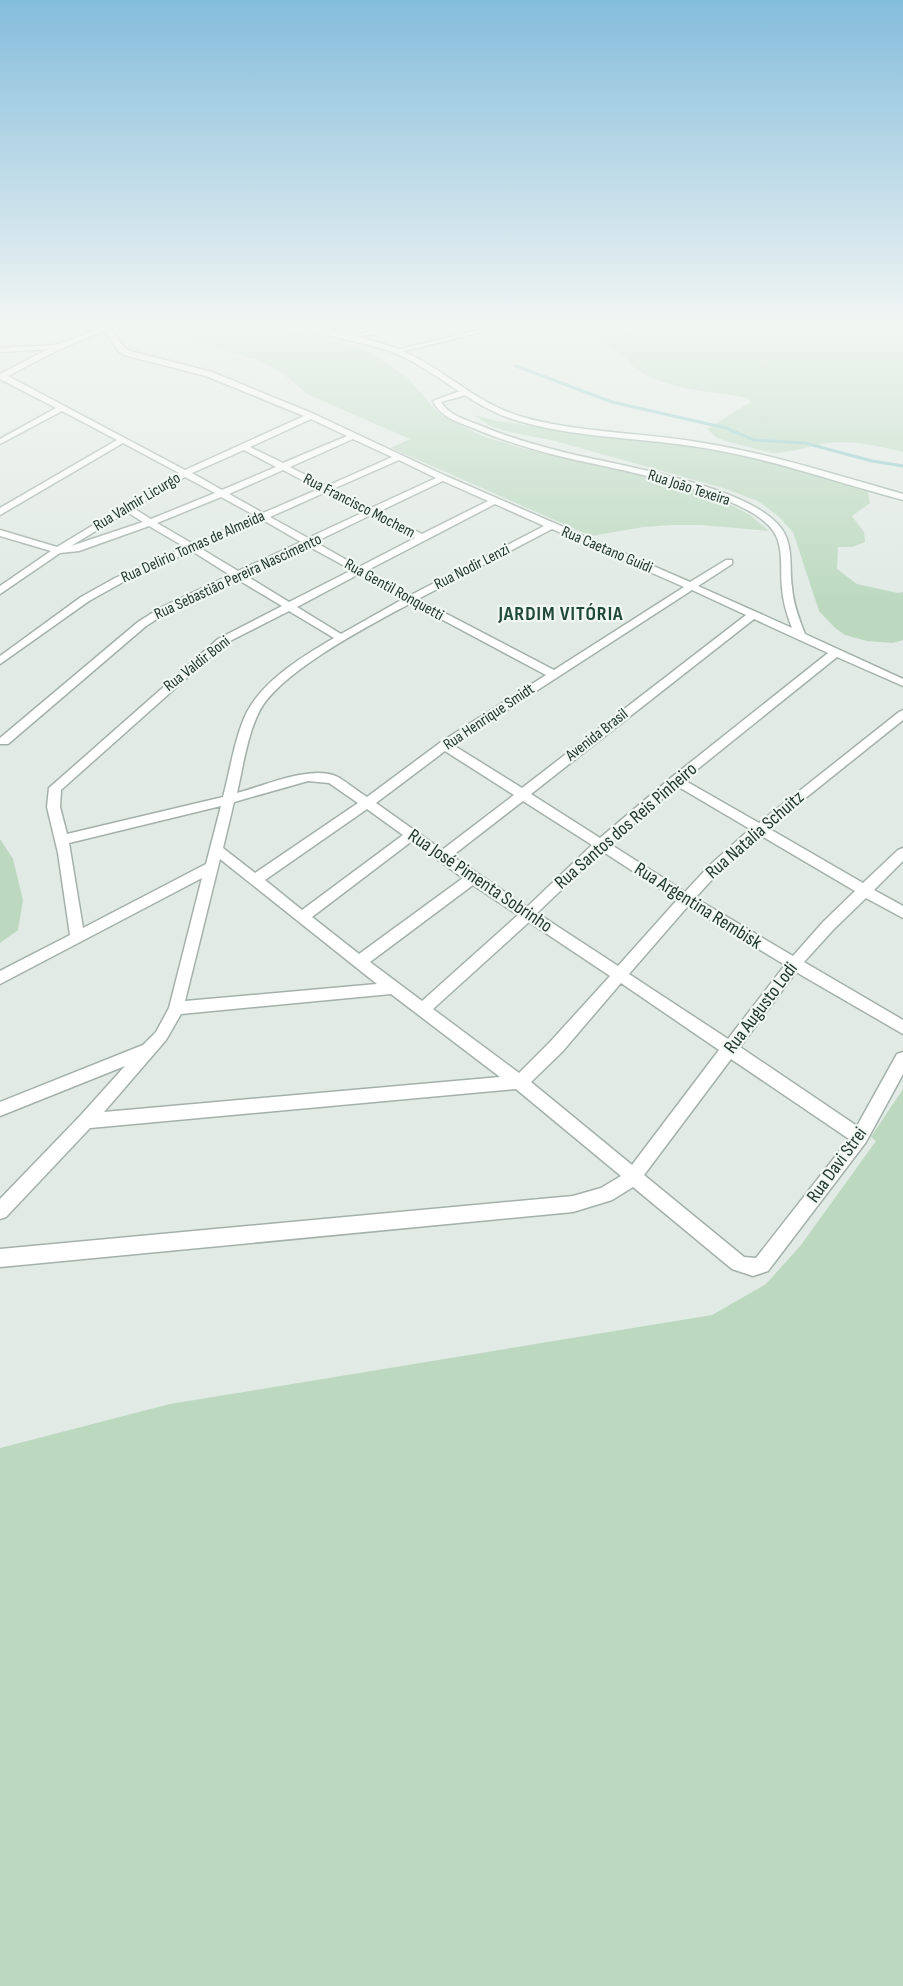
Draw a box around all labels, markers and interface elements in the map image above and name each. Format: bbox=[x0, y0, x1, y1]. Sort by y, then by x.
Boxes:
street label: Rua João Texeira bbox=[645, 466, 733, 510]
street label: Rua Valmir Licurgo bbox=[90, 469, 184, 535]
street label: Rua Francisco Mochem bbox=[300, 470, 418, 542]
street label: Rua Delirio Tomas de Almeida bbox=[118, 507, 268, 587]
street label: Rua Caetano Guidi bbox=[559, 522, 655, 578]
street label: Rua Sebastião Pereira Nascimento bbox=[151, 530, 325, 624]
street label: Rua Nodir Lenzi bbox=[431, 540, 513, 594]
street label: Rua Gentil Ronquetti bbox=[341, 555, 447, 625]
district label: JARDIM VITÓRIA bbox=[497, 602, 624, 626]
street label: Rua Valdir Boni bbox=[160, 632, 234, 696]
street label: Rua Henrique Smidt bbox=[440, 679, 538, 754]
street label: Avenida Brasil bbox=[561, 705, 632, 766]
street label: Rua Santos dos Reis Pinheiro bbox=[550, 758, 702, 894]
street label: Rua Natalia Schuitz bbox=[701, 786, 809, 884]
street label: Rua José Pimenta Sobrinho bbox=[403, 824, 557, 938]
street label: Rua Argentina Rembisk bbox=[630, 858, 766, 955]
street label: Rua Augusto Lodi bbox=[719, 958, 803, 1058]
street label: Rua Davi Strei bbox=[802, 1123, 872, 1207]

